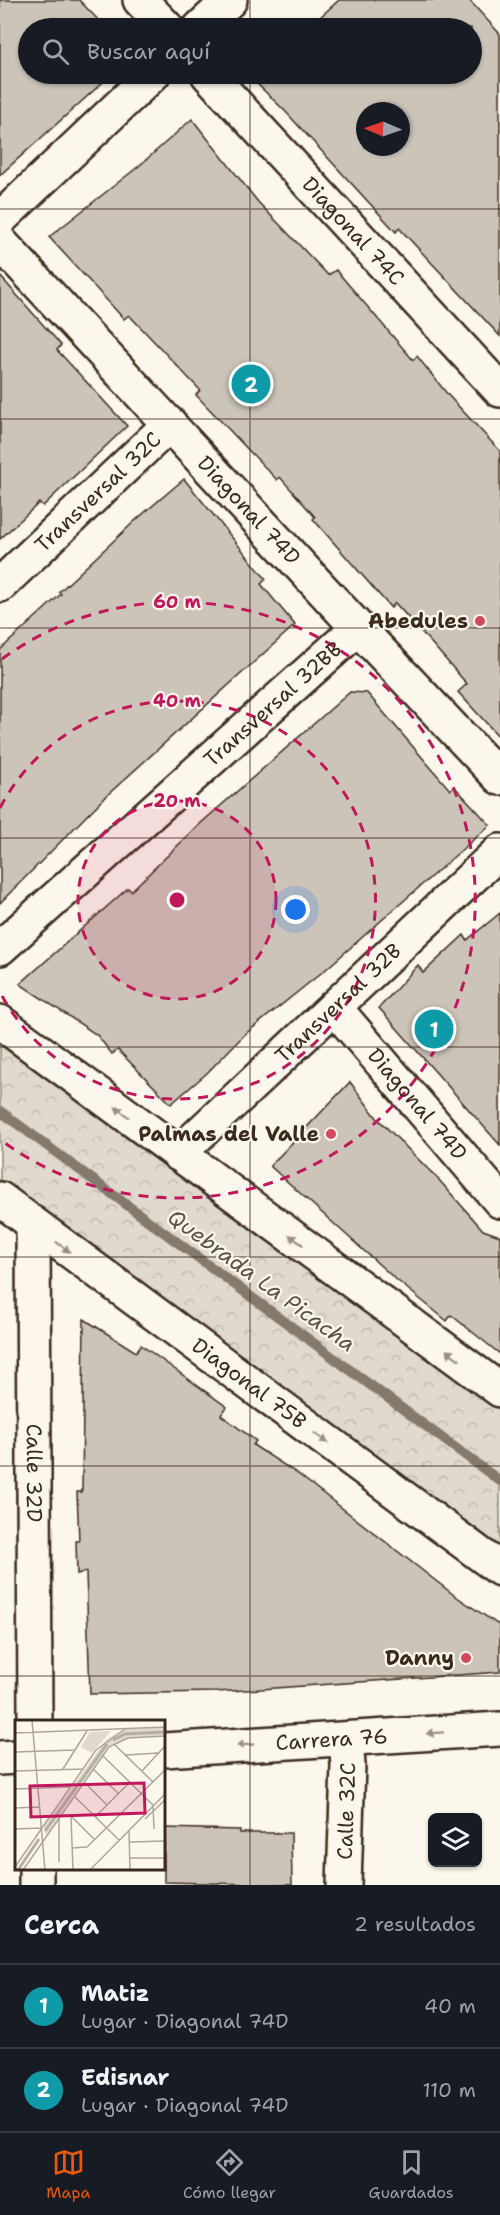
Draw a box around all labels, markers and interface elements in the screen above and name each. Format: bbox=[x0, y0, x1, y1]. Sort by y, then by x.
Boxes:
search box bbox=[18, 18, 482, 84]
icon: search bbox=[39, 35, 72, 68]
text: Buscar aquí bbox=[87, 37, 210, 66]
north arrow bbox=[356, 102, 410, 156]
street label: Diagonal 74C bbox=[296, 171, 411, 292]
pin: 2 bbox=[232, 362, 270, 406]
street label: Transversal 32C bbox=[29, 426, 167, 559]
street label: Diagonal 74D bbox=[191, 450, 307, 571]
text: 60 m bbox=[153, 590, 201, 614]
place label: Abedules bbox=[368, 607, 468, 635]
marker: Abedules bbox=[473, 614, 487, 628]
street label: Transversal 32BB bbox=[198, 635, 348, 773]
text: 40 m bbox=[153, 689, 201, 713]
text: 20 m bbox=[153, 789, 201, 813]
centre of rings bbox=[167, 890, 187, 910]
your location bbox=[281, 895, 310, 924]
street label: Transversal 32B bbox=[269, 937, 407, 1069]
pin: 1 bbox=[414, 1006, 454, 1052]
street label: Diagonal 74D bbox=[361, 1042, 473, 1166]
one-way arrow bbox=[114, 1106, 130, 1118]
place label: Palmas del Valle bbox=[138, 1120, 319, 1148]
marker: Palmas del Valle bbox=[324, 1127, 338, 1141]
water label: Quebrada La Picacha bbox=[162, 1202, 362, 1358]
one-way arrow bbox=[288, 1234, 304, 1246]
one-way arrow bbox=[55, 1241, 71, 1253]
street label: Diagonal 75B bbox=[186, 1332, 312, 1435]
one-way arrow bbox=[445, 1350, 460, 1362]
street label: Calle 32D bbox=[20, 1424, 48, 1522]
one-way arrow bbox=[314, 1431, 329, 1443]
place label: Danny bbox=[385, 1644, 454, 1672]
marker: Danny bbox=[459, 1651, 473, 1665]
inset map bbox=[15, 1720, 165, 1870]
street label: Carrera 76 bbox=[275, 1722, 389, 1757]
one-way arrow bbox=[426, 1728, 445, 1738]
one-way arrow bbox=[236, 1740, 255, 1750]
street label: Calle 32C bbox=[331, 1762, 362, 1860]
map controls bbox=[428, 1813, 482, 1867]
button: layers bbox=[428, 1813, 482, 1867]
text: Cerca bbox=[24, 1907, 99, 1942]
text: 2 resultados bbox=[354, 1911, 476, 1937]
text: Matiz bbox=[81, 1979, 149, 2008]
text: 1 bbox=[39, 1993, 48, 2019]
text: 40 m bbox=[424, 1993, 476, 2019]
text: Lugar · Diagonal 74D bbox=[81, 2008, 288, 2034]
text: Edisnar bbox=[81, 2063, 169, 2092]
text: 2 bbox=[37, 2077, 51, 2103]
text: 110 m bbox=[422, 2077, 476, 2103]
text: Lugar · Diagonal 74D bbox=[81, 2092, 288, 2118]
tab: Mapa bbox=[46, 2146, 90, 2203]
tab: Cómo llegar bbox=[183, 2146, 276, 2203]
tab: Guardados bbox=[369, 2146, 454, 2203]

